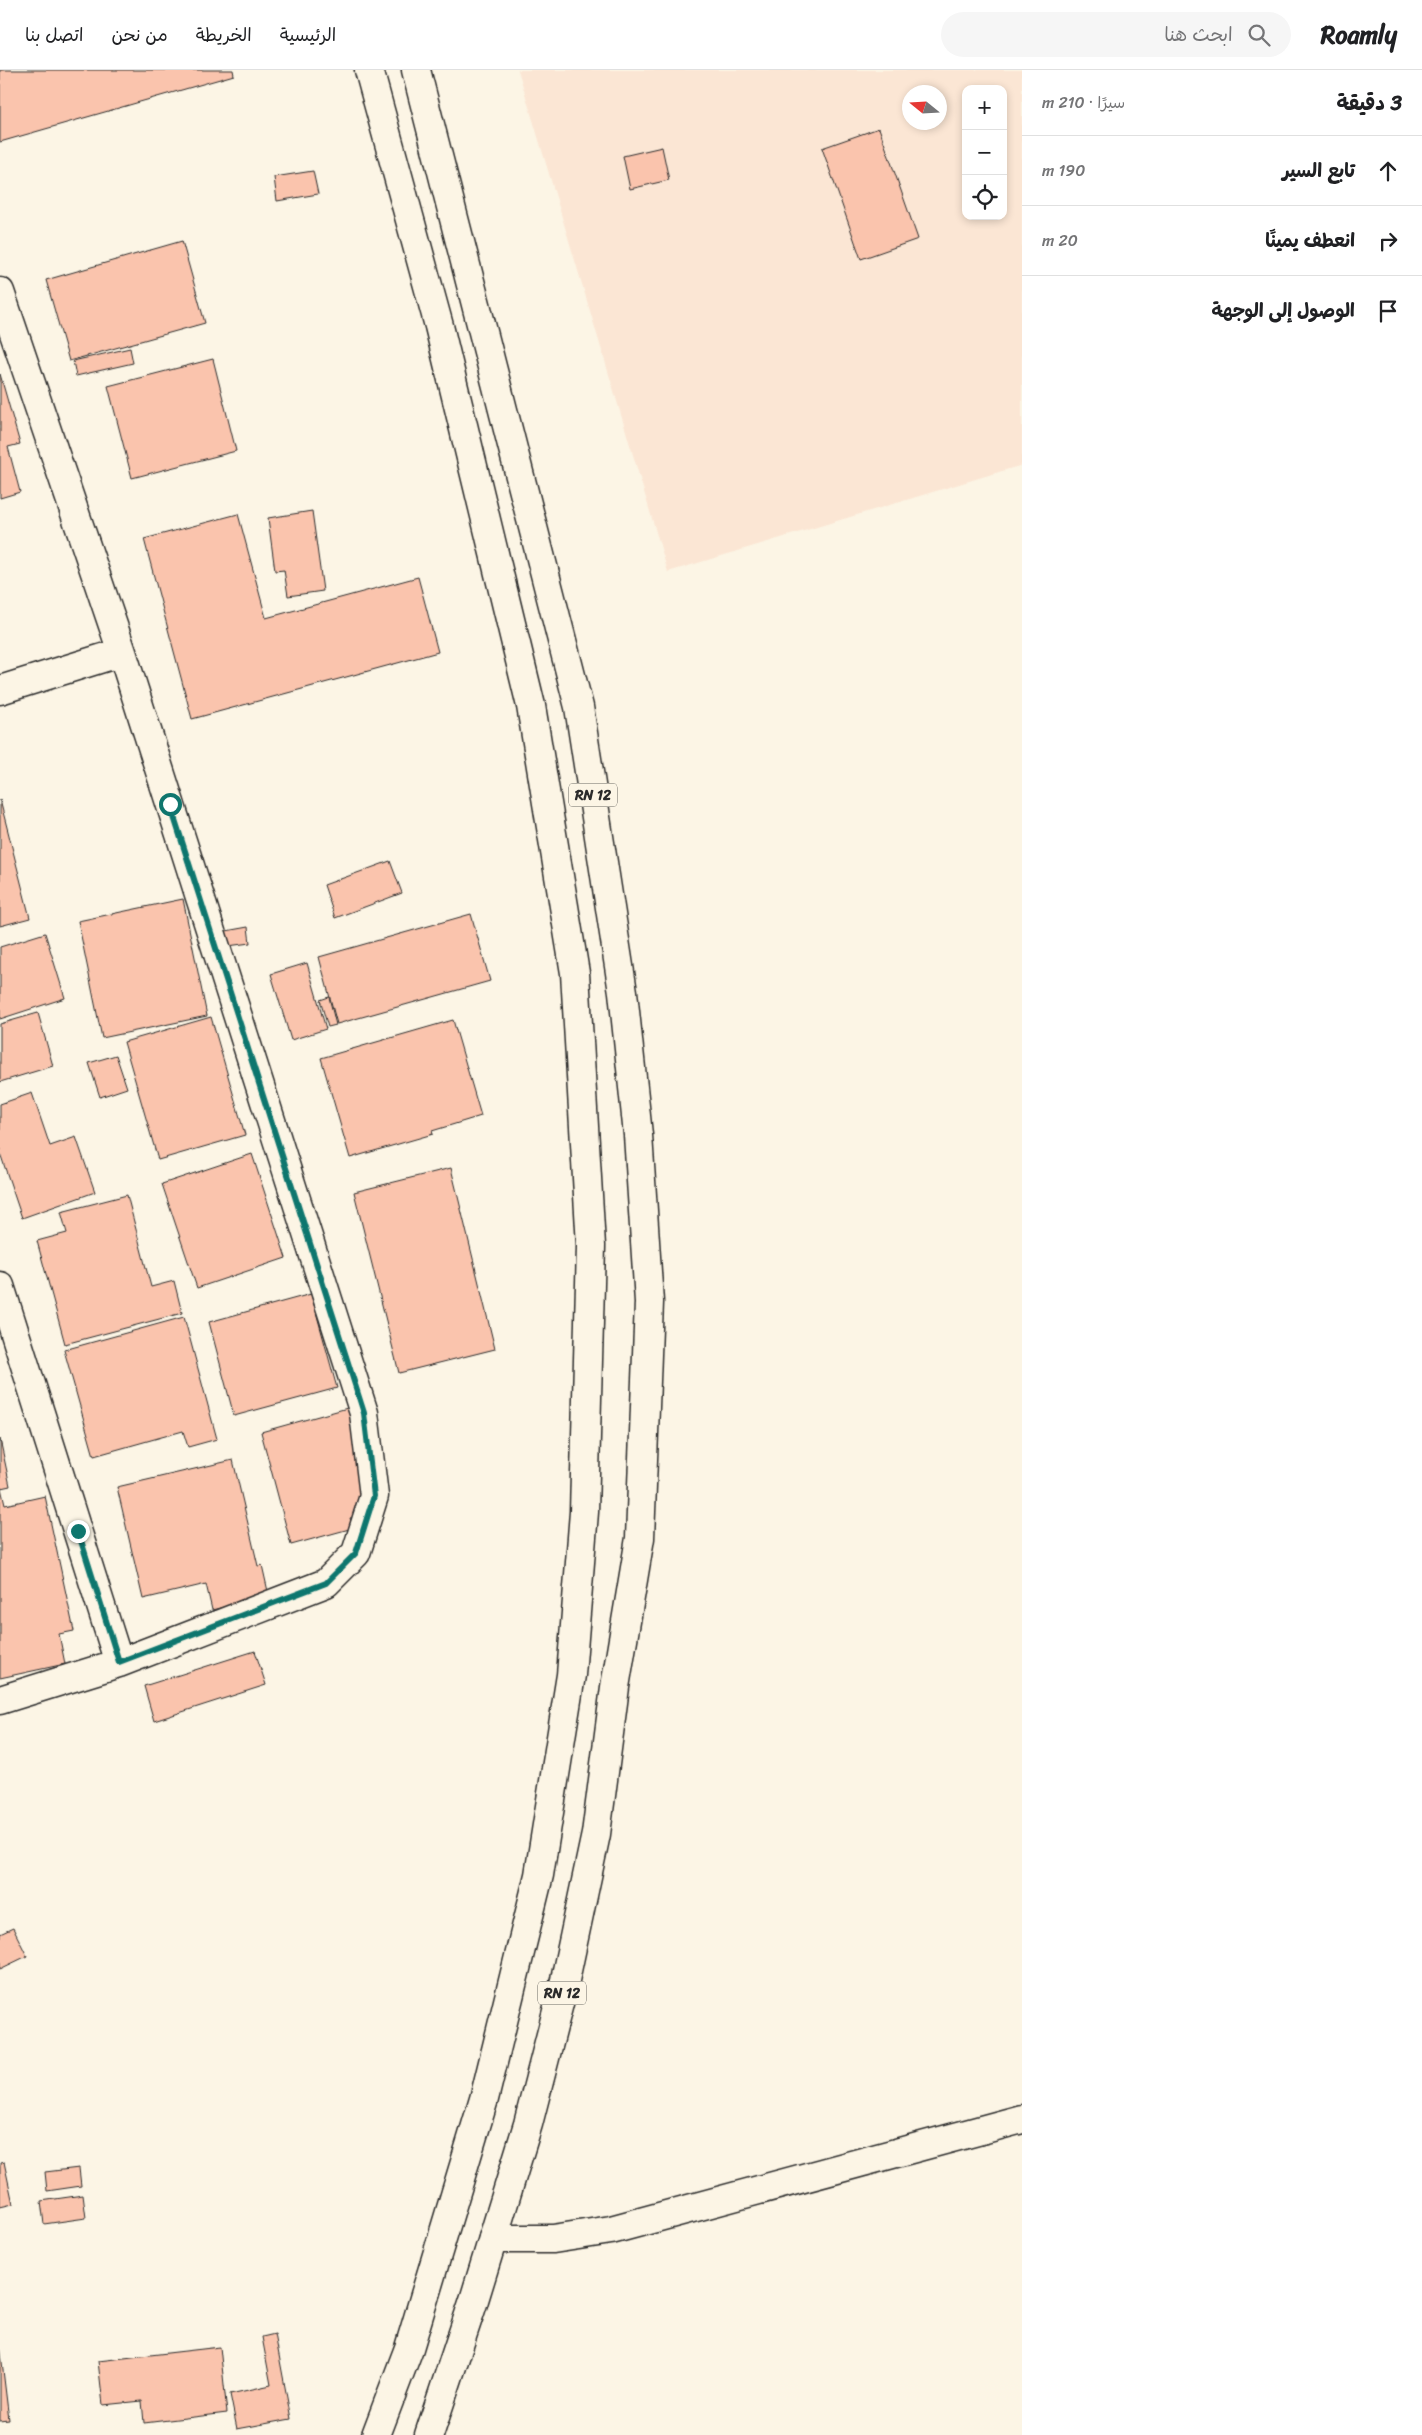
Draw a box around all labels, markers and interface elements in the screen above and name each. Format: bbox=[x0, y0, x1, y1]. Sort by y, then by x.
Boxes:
search box bbox=[941, 12, 1291, 57]
text: Roamly bbox=[1321, 14, 1397, 56]
text: ابحث هنا bbox=[1164, 18, 1233, 51]
text: اتصل بنا bbox=[25, 19, 84, 51]
text: من نحن bbox=[112, 19, 168, 51]
text: الخريطة bbox=[196, 19, 252, 51]
text: الرئيسية bbox=[280, 19, 336, 51]
icon: search bbox=[1245, 21, 1273, 49]
text: 3 دقيقة bbox=[1337, 84, 1402, 122]
north arrow bbox=[902, 85, 947, 130]
map controls bbox=[962, 85, 1007, 220]
button: + bbox=[962, 85, 1007, 130]
text: سيرًا · 210 m bbox=[1042, 88, 1125, 117]
button: − bbox=[962, 130, 1007, 175]
text: تابع السير bbox=[1282, 154, 1355, 187]
text: 190 m bbox=[1042, 156, 1085, 185]
icon: ahead bbox=[1374, 157, 1402, 185]
button: locate bbox=[962, 175, 1007, 220]
text: انعطف يمينًا bbox=[1265, 224, 1355, 257]
text: 20 m bbox=[1042, 226, 1078, 255]
icon: right bbox=[1374, 227, 1402, 255]
text: الوصول إلى الوجهة bbox=[1212, 294, 1355, 327]
icon: arrive bbox=[1374, 297, 1402, 325]
road number: RN 12 bbox=[569, 784, 617, 806]
route start bbox=[159, 793, 182, 816]
route end bbox=[67, 1520, 90, 1543]
road number: RN 12 bbox=[538, 1982, 586, 2005]

